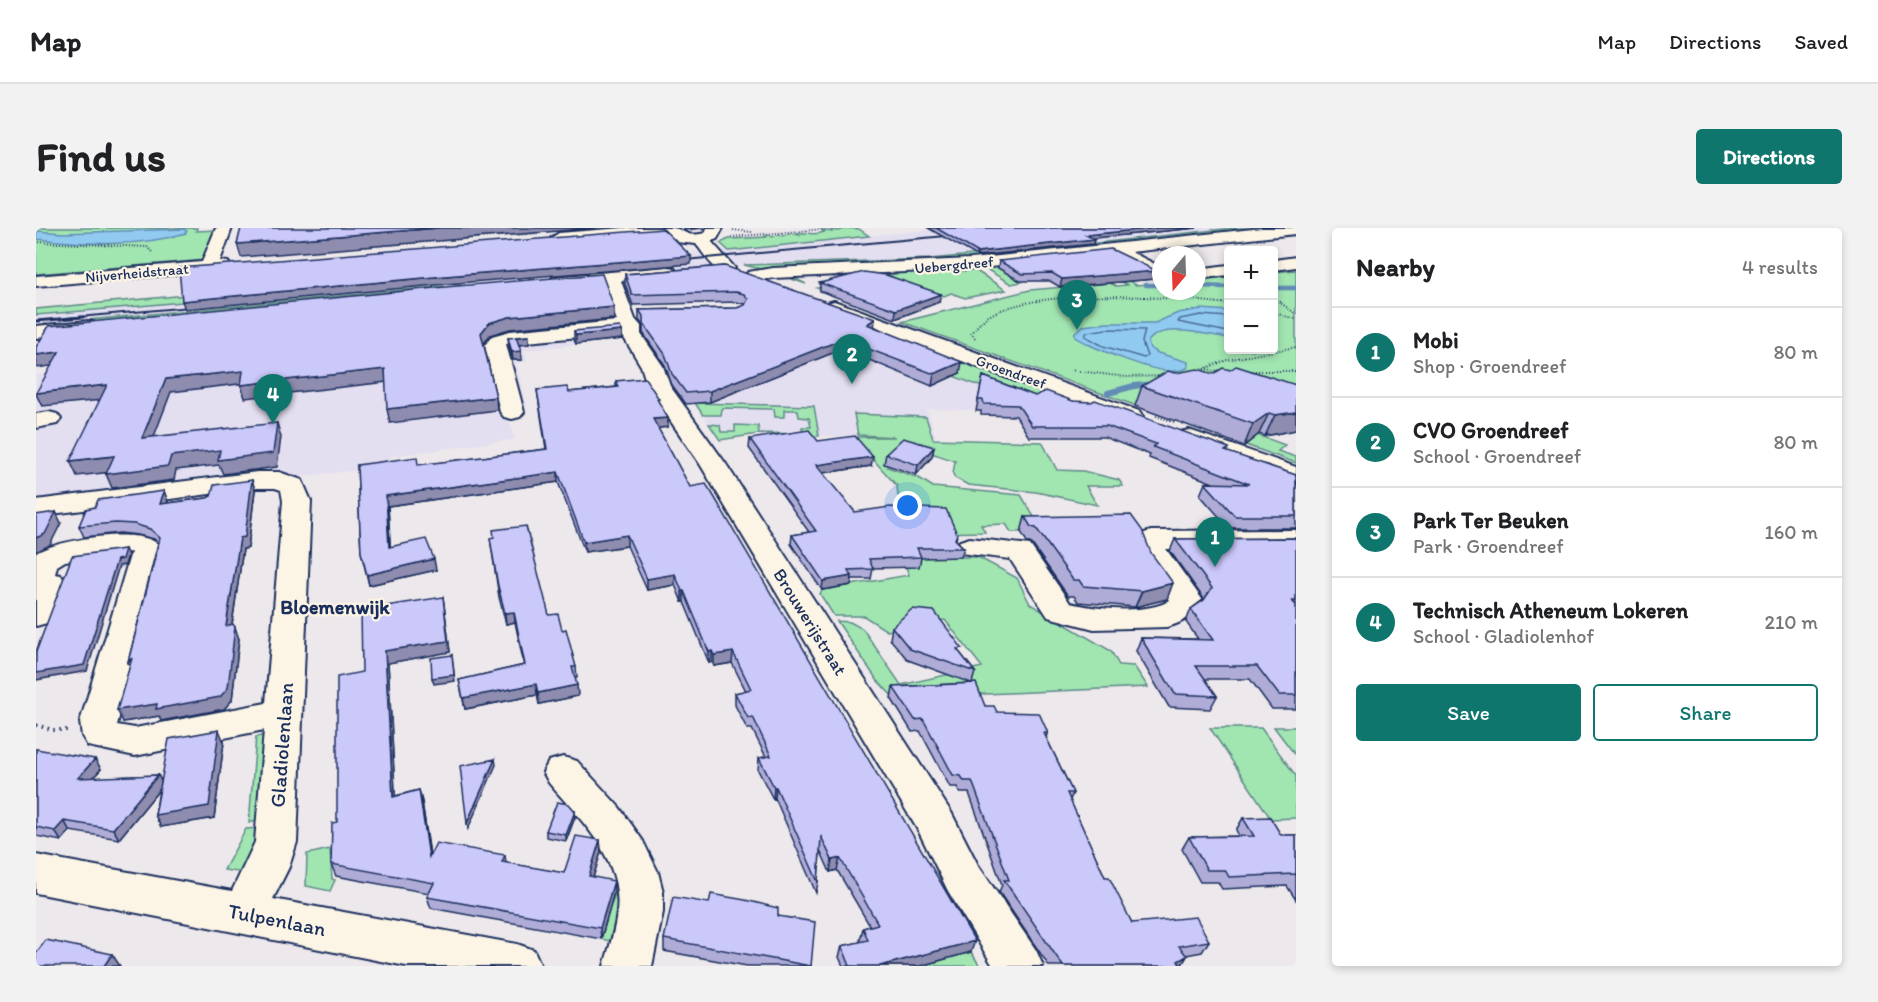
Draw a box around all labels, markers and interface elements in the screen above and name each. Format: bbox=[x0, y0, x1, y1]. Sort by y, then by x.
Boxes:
text: Map bbox=[30, 24, 81, 58]
text: Map bbox=[1598, 29, 1636, 54]
text: Directions bbox=[1669, 29, 1761, 54]
text: Saved bbox=[1794, 29, 1848, 54]
button: Directions bbox=[1696, 129, 1842, 184]
text: Find us bbox=[36, 131, 166, 182]
north arrow bbox=[1152, 246, 1206, 300]
map controls bbox=[1224, 246, 1278, 354]
button: + bbox=[1224, 246, 1278, 300]
text: Nearby bbox=[1356, 251, 1435, 283]
street label: Uebergdreef bbox=[914, 253, 995, 277]
text: 4 results bbox=[1742, 255, 1818, 279]
street label: Nijverheidstraat bbox=[85, 259, 190, 286]
pin: 3 bbox=[1058, 280, 1096, 330]
button: − bbox=[1224, 300, 1278, 354]
text: Mobi bbox=[1413, 327, 1459, 354]
pin: 2 bbox=[832, 334, 872, 384]
text: 1 bbox=[1371, 340, 1380, 364]
text: 80 m bbox=[1773, 340, 1818, 364]
street label: Groendreef bbox=[973, 351, 1049, 393]
text: Shop · Groendreef bbox=[1413, 354, 1567, 378]
pin: 4 bbox=[254, 374, 292, 424]
text: CVO Groendreef bbox=[1413, 417, 1568, 444]
text: 2 bbox=[1370, 430, 1381, 454]
text: 80 m bbox=[1773, 430, 1818, 454]
text: School · Groendreef bbox=[1413, 444, 1581, 468]
your location bbox=[893, 491, 922, 520]
text: Park Ter Beuken bbox=[1413, 507, 1568, 534]
pin: 1 bbox=[1196, 518, 1234, 567]
text: 3 bbox=[1370, 520, 1381, 544]
text: 160 m bbox=[1765, 520, 1818, 544]
text: Park · Groendreef bbox=[1413, 534, 1564, 558]
street label: Brouwerijstraat bbox=[768, 565, 852, 680]
district label: Bloemenwijk bbox=[280, 595, 390, 620]
text: Technisch Atheneum Lokeren bbox=[1413, 597, 1688, 624]
text: 4 bbox=[1369, 610, 1382, 634]
text: 210 m bbox=[1765, 610, 1818, 634]
text: School · Gladiolenhof bbox=[1413, 624, 1594, 648]
street label: Gladiolenlaan bbox=[265, 681, 298, 808]
button: Save bbox=[1356, 684, 1581, 741]
button: Share bbox=[1593, 684, 1818, 741]
street label: Tulpenlaan bbox=[226, 898, 328, 941]

